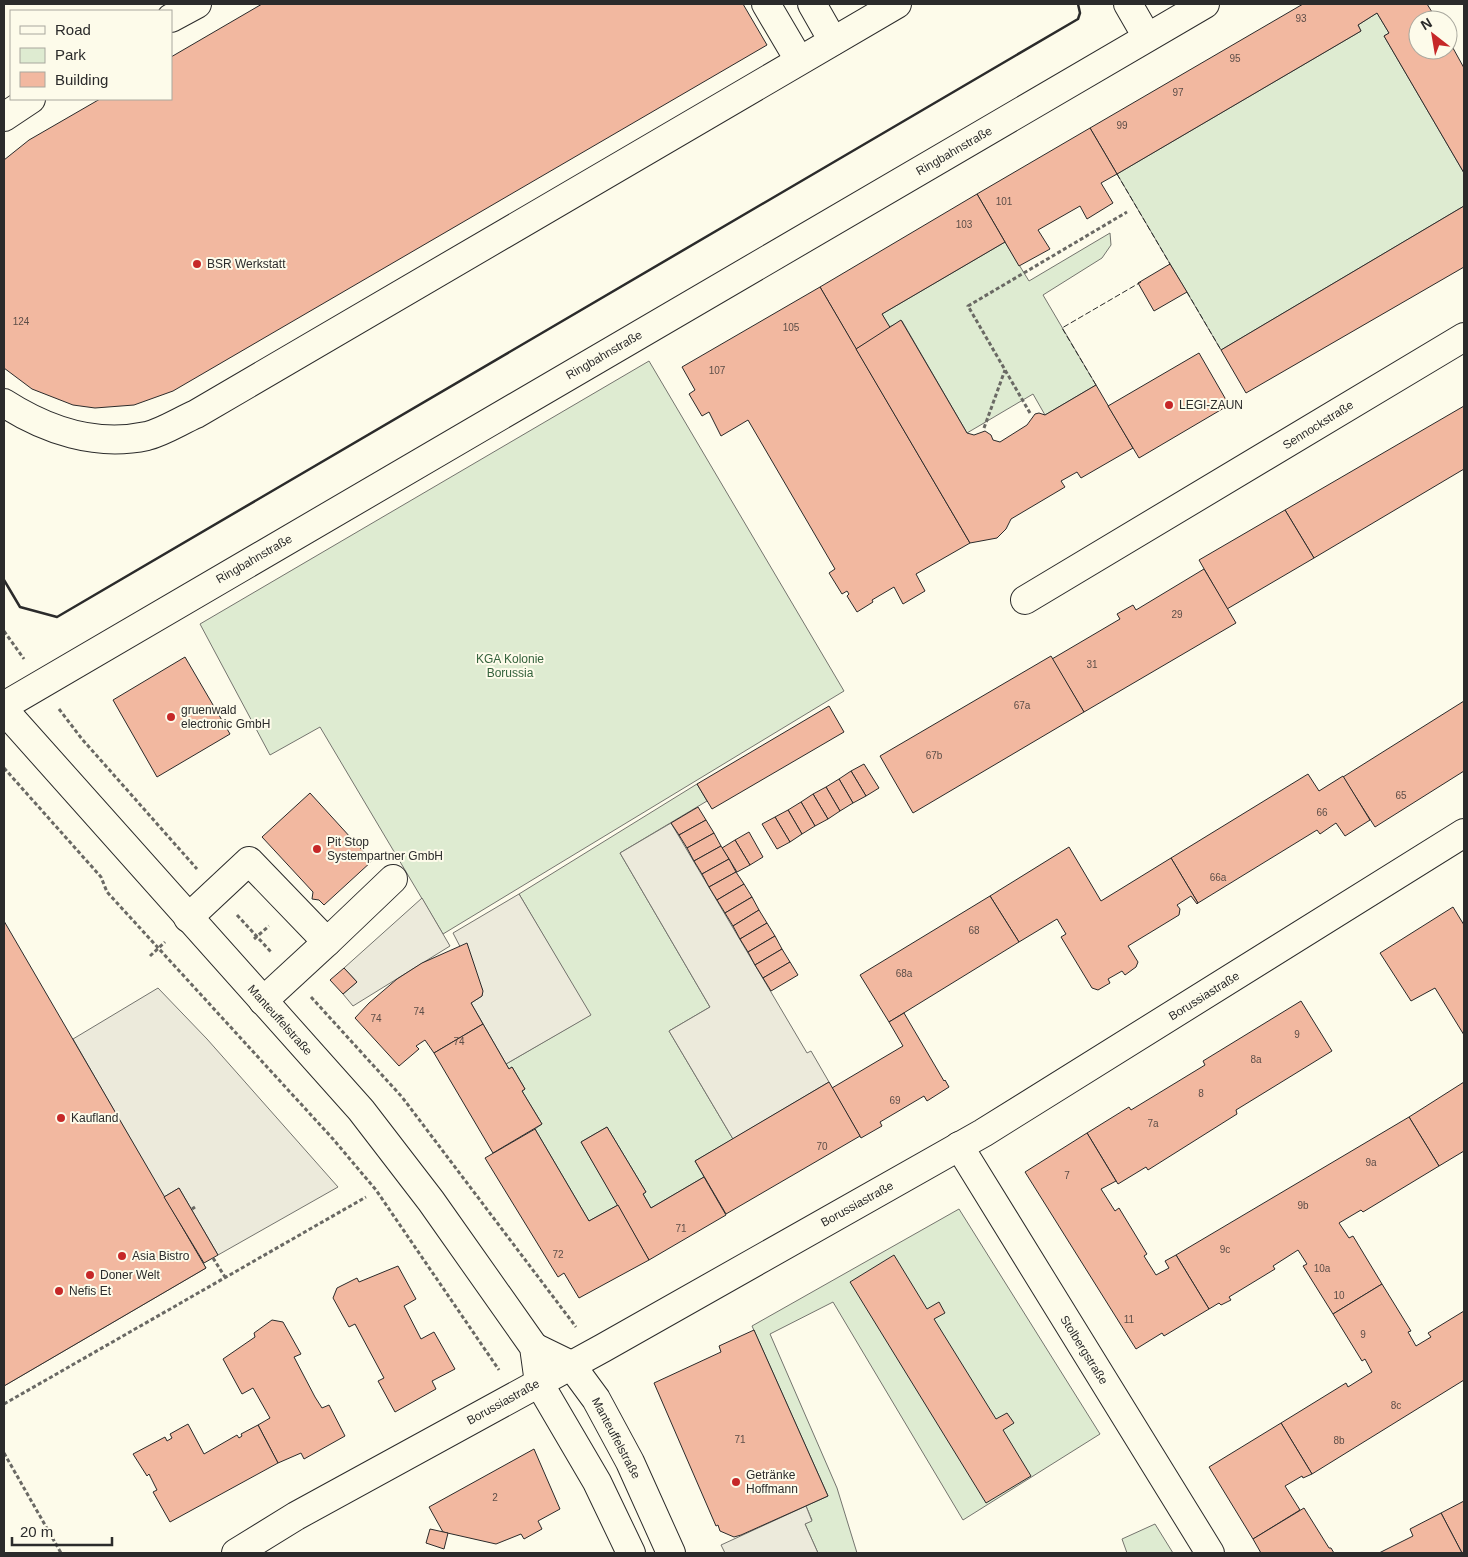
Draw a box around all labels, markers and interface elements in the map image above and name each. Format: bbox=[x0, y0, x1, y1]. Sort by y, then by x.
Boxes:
legend bbox=[10, 10, 172, 100]
north arrow bbox=[1408, 10, 1458, 60]
house number: 93 bbox=[1295, 13, 1307, 24]
text: N bbox=[1418, 14, 1435, 33]
text: Road bbox=[55, 21, 91, 38]
text: Park bbox=[55, 46, 86, 63]
house number: 95 bbox=[1229, 53, 1241, 64]
text: Building bbox=[55, 71, 108, 88]
house number: 97 bbox=[1172, 87, 1184, 98]
house number: 99 bbox=[1116, 120, 1128, 131]
street label: Ringbahnstraße bbox=[914, 123, 995, 178]
house number: 101 bbox=[996, 196, 1013, 207]
house number: 103 bbox=[956, 219, 973, 230]
place label: BSR Werkstatt bbox=[207, 257, 286, 271]
marker: BSR Werkstatt bbox=[191, 258, 203, 270]
house number: 124 bbox=[13, 316, 30, 327]
house number: 105 bbox=[783, 322, 800, 333]
street label: Ringbahnstraße bbox=[564, 327, 645, 382]
house number: 107 bbox=[709, 365, 726, 376]
place label: LEGI-ZAUN bbox=[1179, 398, 1243, 412]
street label: Sennockstraße bbox=[1280, 398, 1356, 452]
marker: LEGI-ZAUN bbox=[1163, 399, 1175, 411]
street label: Ringbahnstraße bbox=[214, 531, 295, 586]
house number: 29 bbox=[1171, 609, 1183, 620]
park label: KGA Kolonie Borussia bbox=[476, 652, 544, 680]
house number: 31 bbox=[1086, 659, 1098, 670]
house number: 67a bbox=[1014, 700, 1031, 711]
place label: gruenwald electronic GmbH bbox=[181, 703, 270, 731]
marker: gruenwald electronic GmbH bbox=[165, 711, 177, 723]
house number: 67b bbox=[926, 750, 943, 761]
house number: 65 bbox=[1395, 790, 1407, 801]
house number: 66 bbox=[1316, 807, 1328, 818]
place label: Pit Stop Systempartner GmbH bbox=[327, 835, 443, 863]
marker: Pit Stop Systempartner GmbH bbox=[311, 843, 323, 855]
house number: 66a bbox=[1210, 872, 1227, 883]
house number: 68 bbox=[968, 925, 980, 936]
house number: 68a bbox=[896, 968, 913, 979]
street label: Borussiastraße bbox=[1166, 969, 1242, 1023]
street label: Manteuffelstraße bbox=[245, 982, 315, 1058]
house number: 74 bbox=[413, 1006, 425, 1017]
house number: 74 bbox=[370, 1013, 382, 1024]
house number: 9 bbox=[1294, 1029, 1300, 1040]
house number: 74 bbox=[453, 1036, 465, 1047]
house number: 8a bbox=[1250, 1054, 1262, 1065]
house number: 8 bbox=[1198, 1088, 1204, 1099]
house number: 69 bbox=[889, 1095, 901, 1106]
place label: Kaufland bbox=[71, 1111, 118, 1125]
marker: Kaufland bbox=[55, 1112, 67, 1124]
house number: 7a bbox=[1147, 1118, 1159, 1129]
house number: 70 bbox=[816, 1141, 828, 1152]
house number: 9a bbox=[1365, 1157, 1377, 1168]
house number: 7 bbox=[1064, 1170, 1070, 1181]
street label: Borussiastraße bbox=[818, 1178, 896, 1230]
house number: 9b bbox=[1297, 1200, 1309, 1211]
house number: 71 bbox=[675, 1223, 687, 1234]
house number: 9c bbox=[1220, 1244, 1230, 1255]
place label: Asia Bistro bbox=[132, 1249, 190, 1263]
house number: 72 bbox=[552, 1249, 564, 1260]
marker: Asia Bistro bbox=[116, 1250, 128, 1262]
house number: 10a bbox=[1314, 1263, 1331, 1274]
place label: Doner Welt bbox=[100, 1268, 160, 1282]
marker: Doner Welt bbox=[84, 1269, 96, 1281]
place label: Nefis Et bbox=[69, 1284, 112, 1298]
marker: Nefis Et bbox=[53, 1285, 65, 1297]
house number: 10 bbox=[1333, 1290, 1345, 1301]
street label: Stolbergstraße bbox=[1057, 1313, 1111, 1387]
house number: 11 bbox=[1124, 1314, 1135, 1325]
house number: 9 bbox=[1360, 1329, 1366, 1340]
street label: Borussiastraße bbox=[464, 1376, 542, 1428]
street label: Manteuffelstraße bbox=[589, 1395, 643, 1481]
house number: 8c bbox=[1391, 1400, 1401, 1411]
house number: 71 bbox=[734, 1434, 746, 1445]
house number: 8b bbox=[1333, 1435, 1345, 1446]
place label: Getränke Hoffmann bbox=[746, 1468, 798, 1496]
marker: Getränke Hoffmann bbox=[730, 1476, 742, 1488]
house number: 2 bbox=[492, 1492, 498, 1503]
scale bar bbox=[12, 1514, 112, 1546]
text: 20 m bbox=[20, 1523, 53, 1540]

